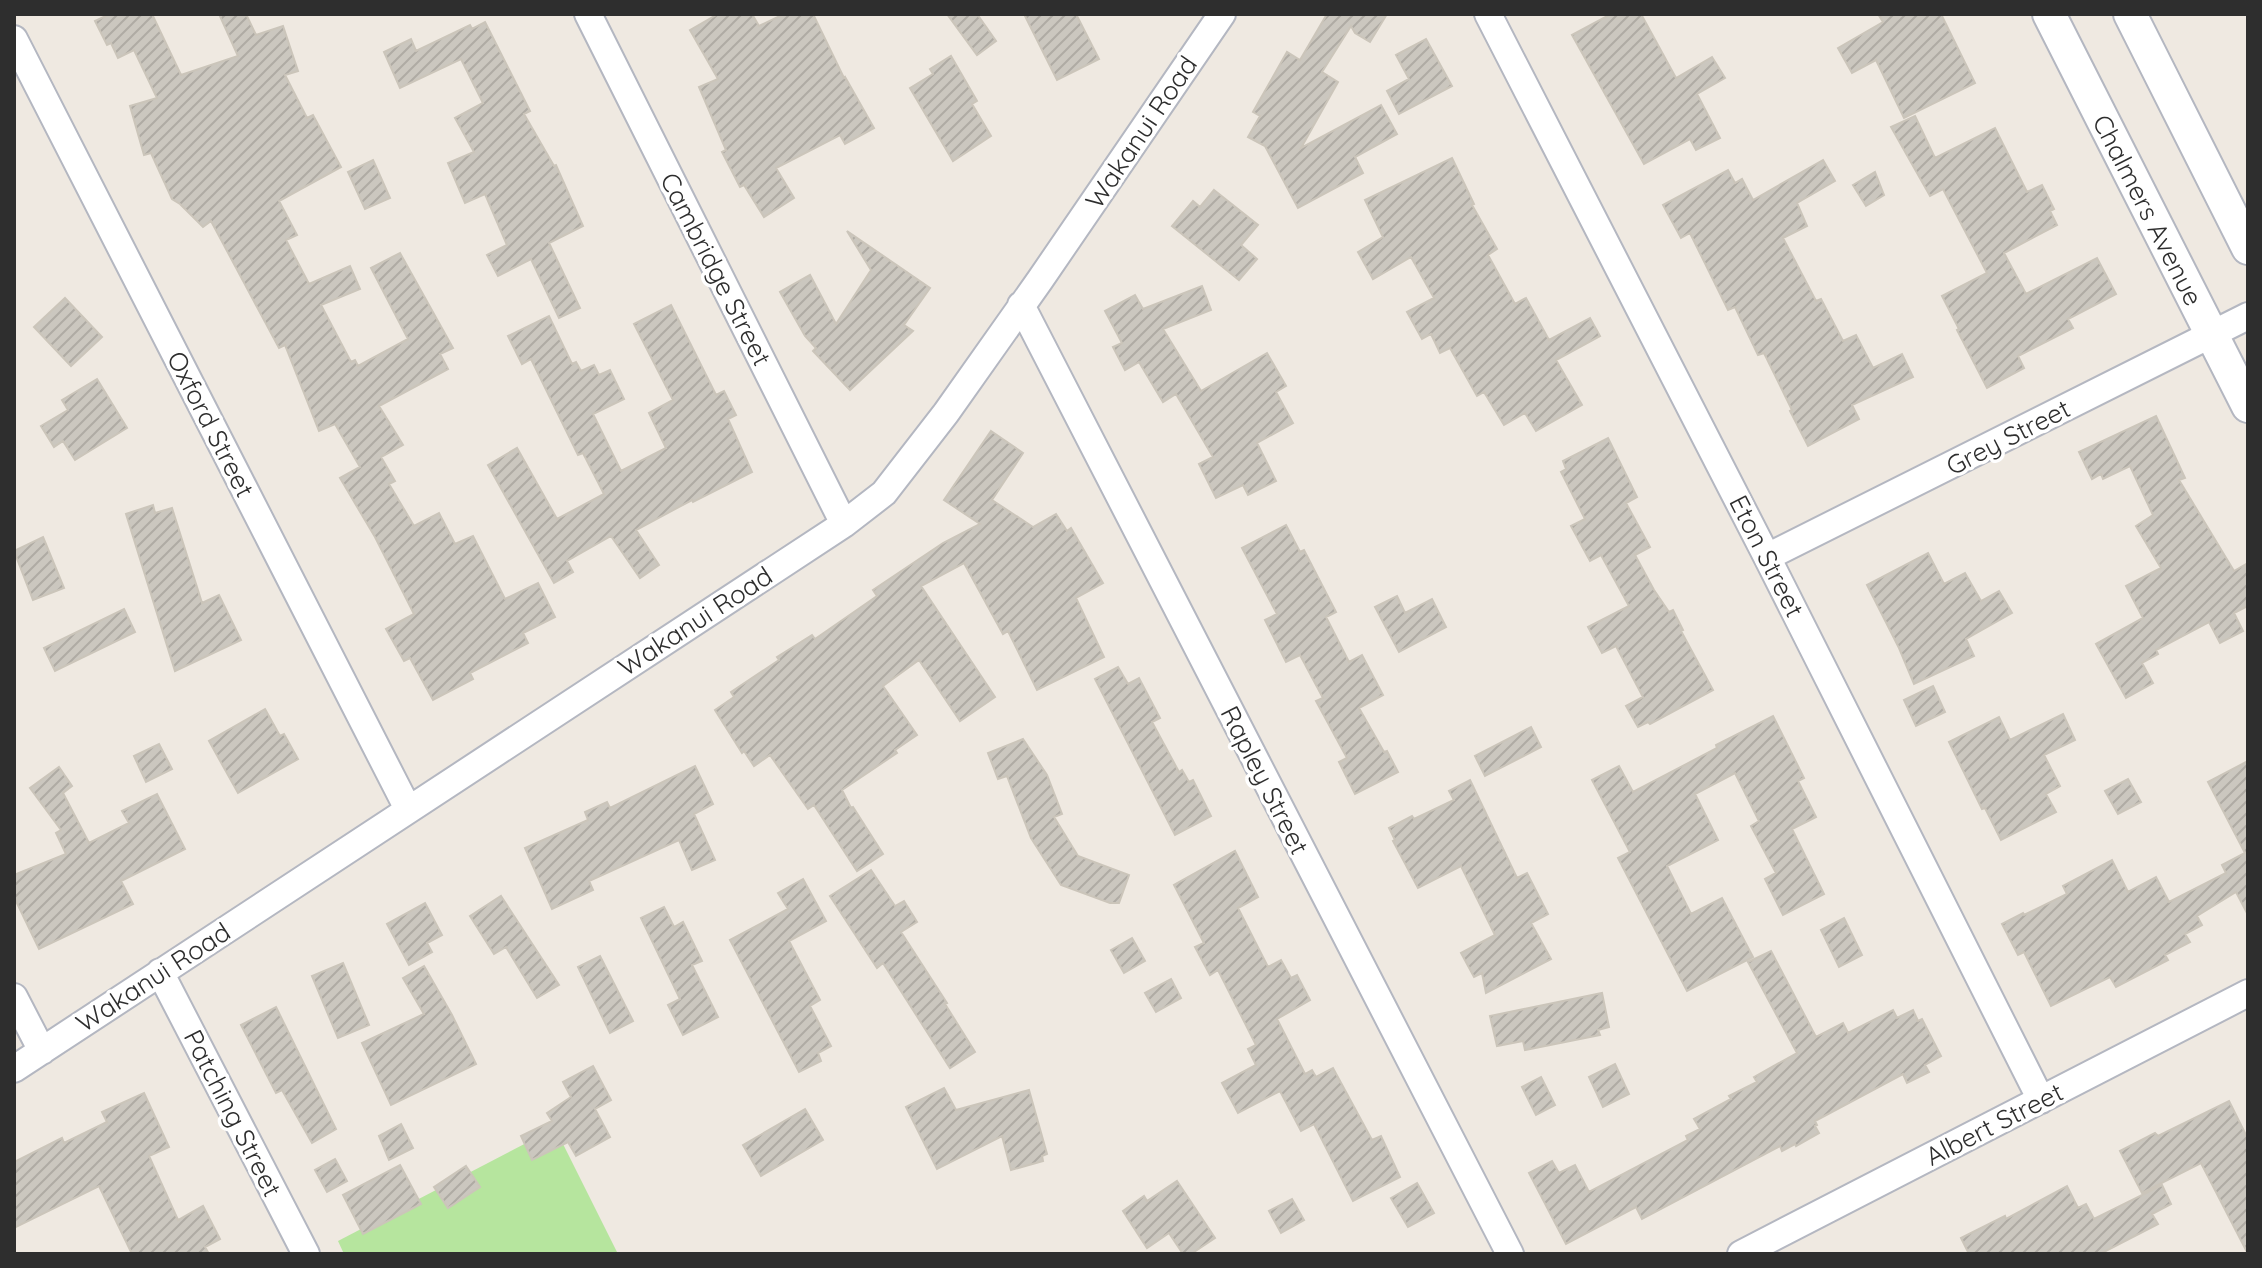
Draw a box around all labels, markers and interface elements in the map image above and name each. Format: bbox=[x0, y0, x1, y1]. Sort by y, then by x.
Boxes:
street label: Wakanui Road bbox=[1078, 49, 1204, 215]
street label: Chalmers Avenue bbox=[2086, 109, 2210, 311]
street label: Cambridge Street bbox=[653, 167, 779, 371]
street label: Oxford Street bbox=[160, 345, 262, 503]
street label: Grey Street bbox=[1940, 392, 2076, 482]
street label: Eton Street bbox=[1722, 490, 1812, 622]
street label: Wakanui Road bbox=[612, 559, 778, 683]
street label: Rapley Street bbox=[1213, 700, 1317, 860]
street label: Wakanui Road bbox=[70, 915, 236, 1039]
street label: Patching Street bbox=[177, 1024, 289, 1202]
street label: Albert Street bbox=[1920, 1075, 2068, 1173]

